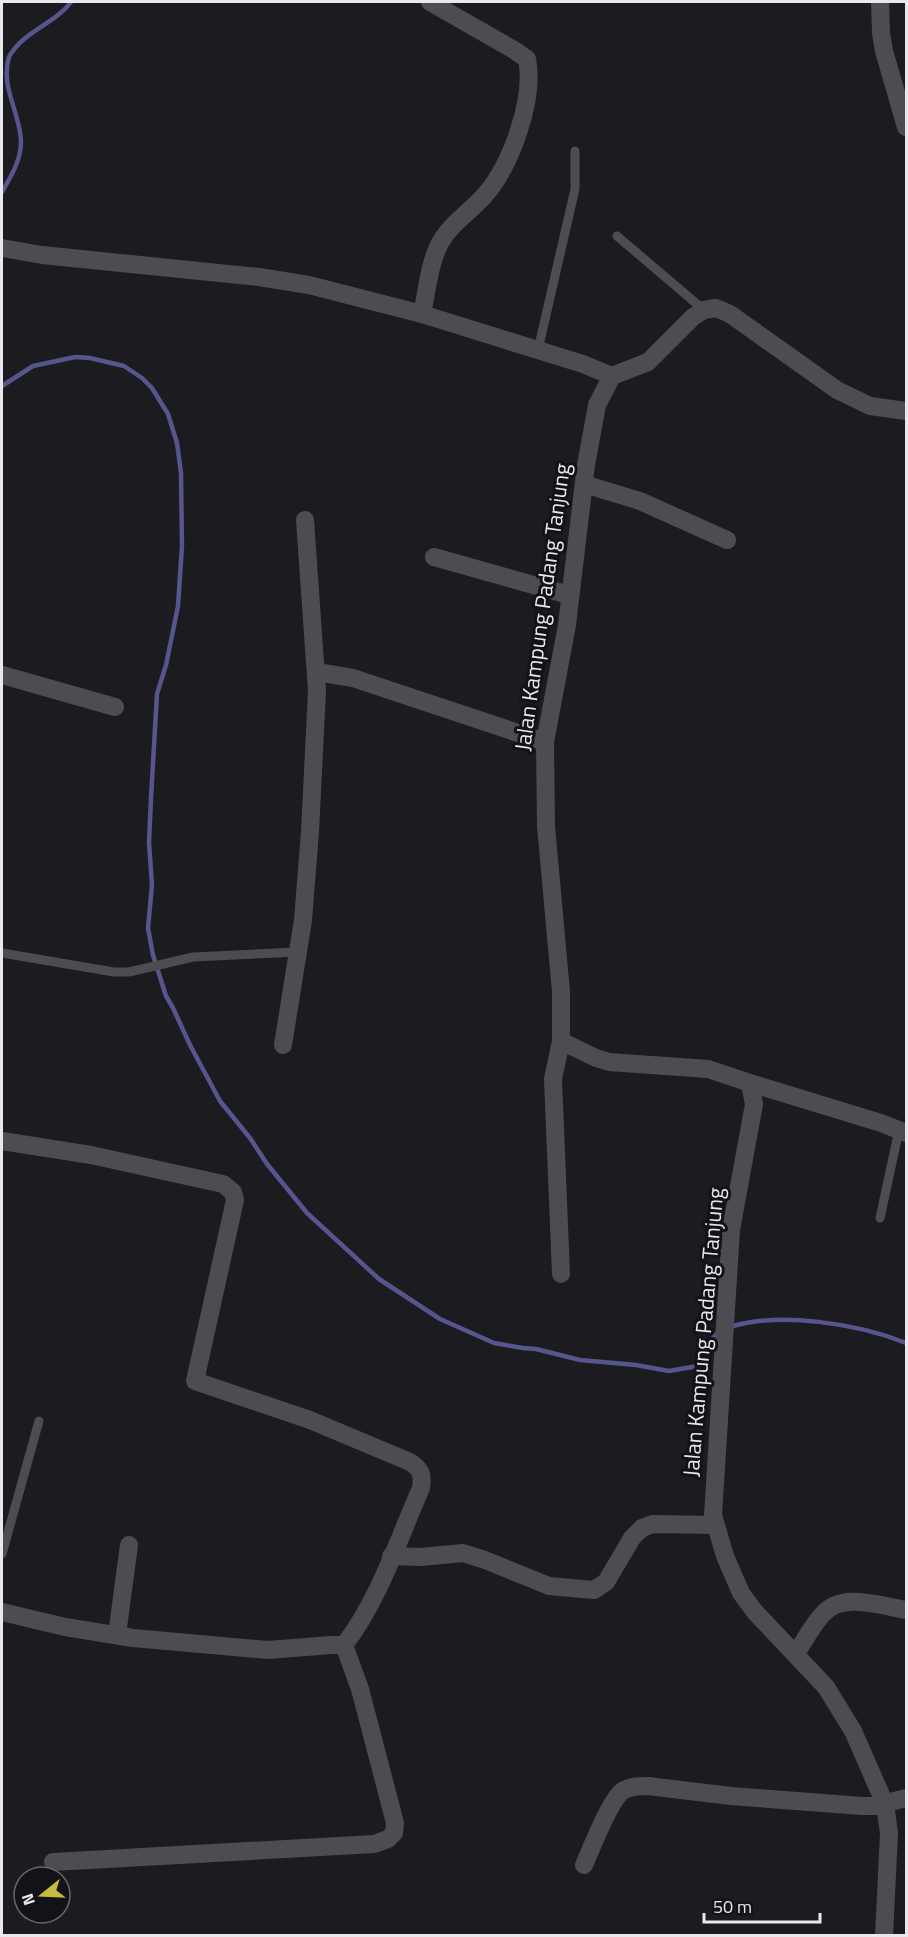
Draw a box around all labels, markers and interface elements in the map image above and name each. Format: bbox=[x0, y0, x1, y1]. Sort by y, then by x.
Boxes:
street label: Jalan Kampung Padang Tanjung bbox=[505, 461, 579, 753]
street label: Jalan Kampung Padang Tanjung bbox=[673, 1186, 733, 1478]
north arrow bbox=[12, 1865, 72, 1925]
scale bar bbox=[704, 1886, 820, 1924]
text: N bbox=[15, 1891, 41, 1909]
text: 50 m bbox=[713, 1893, 752, 1920]

